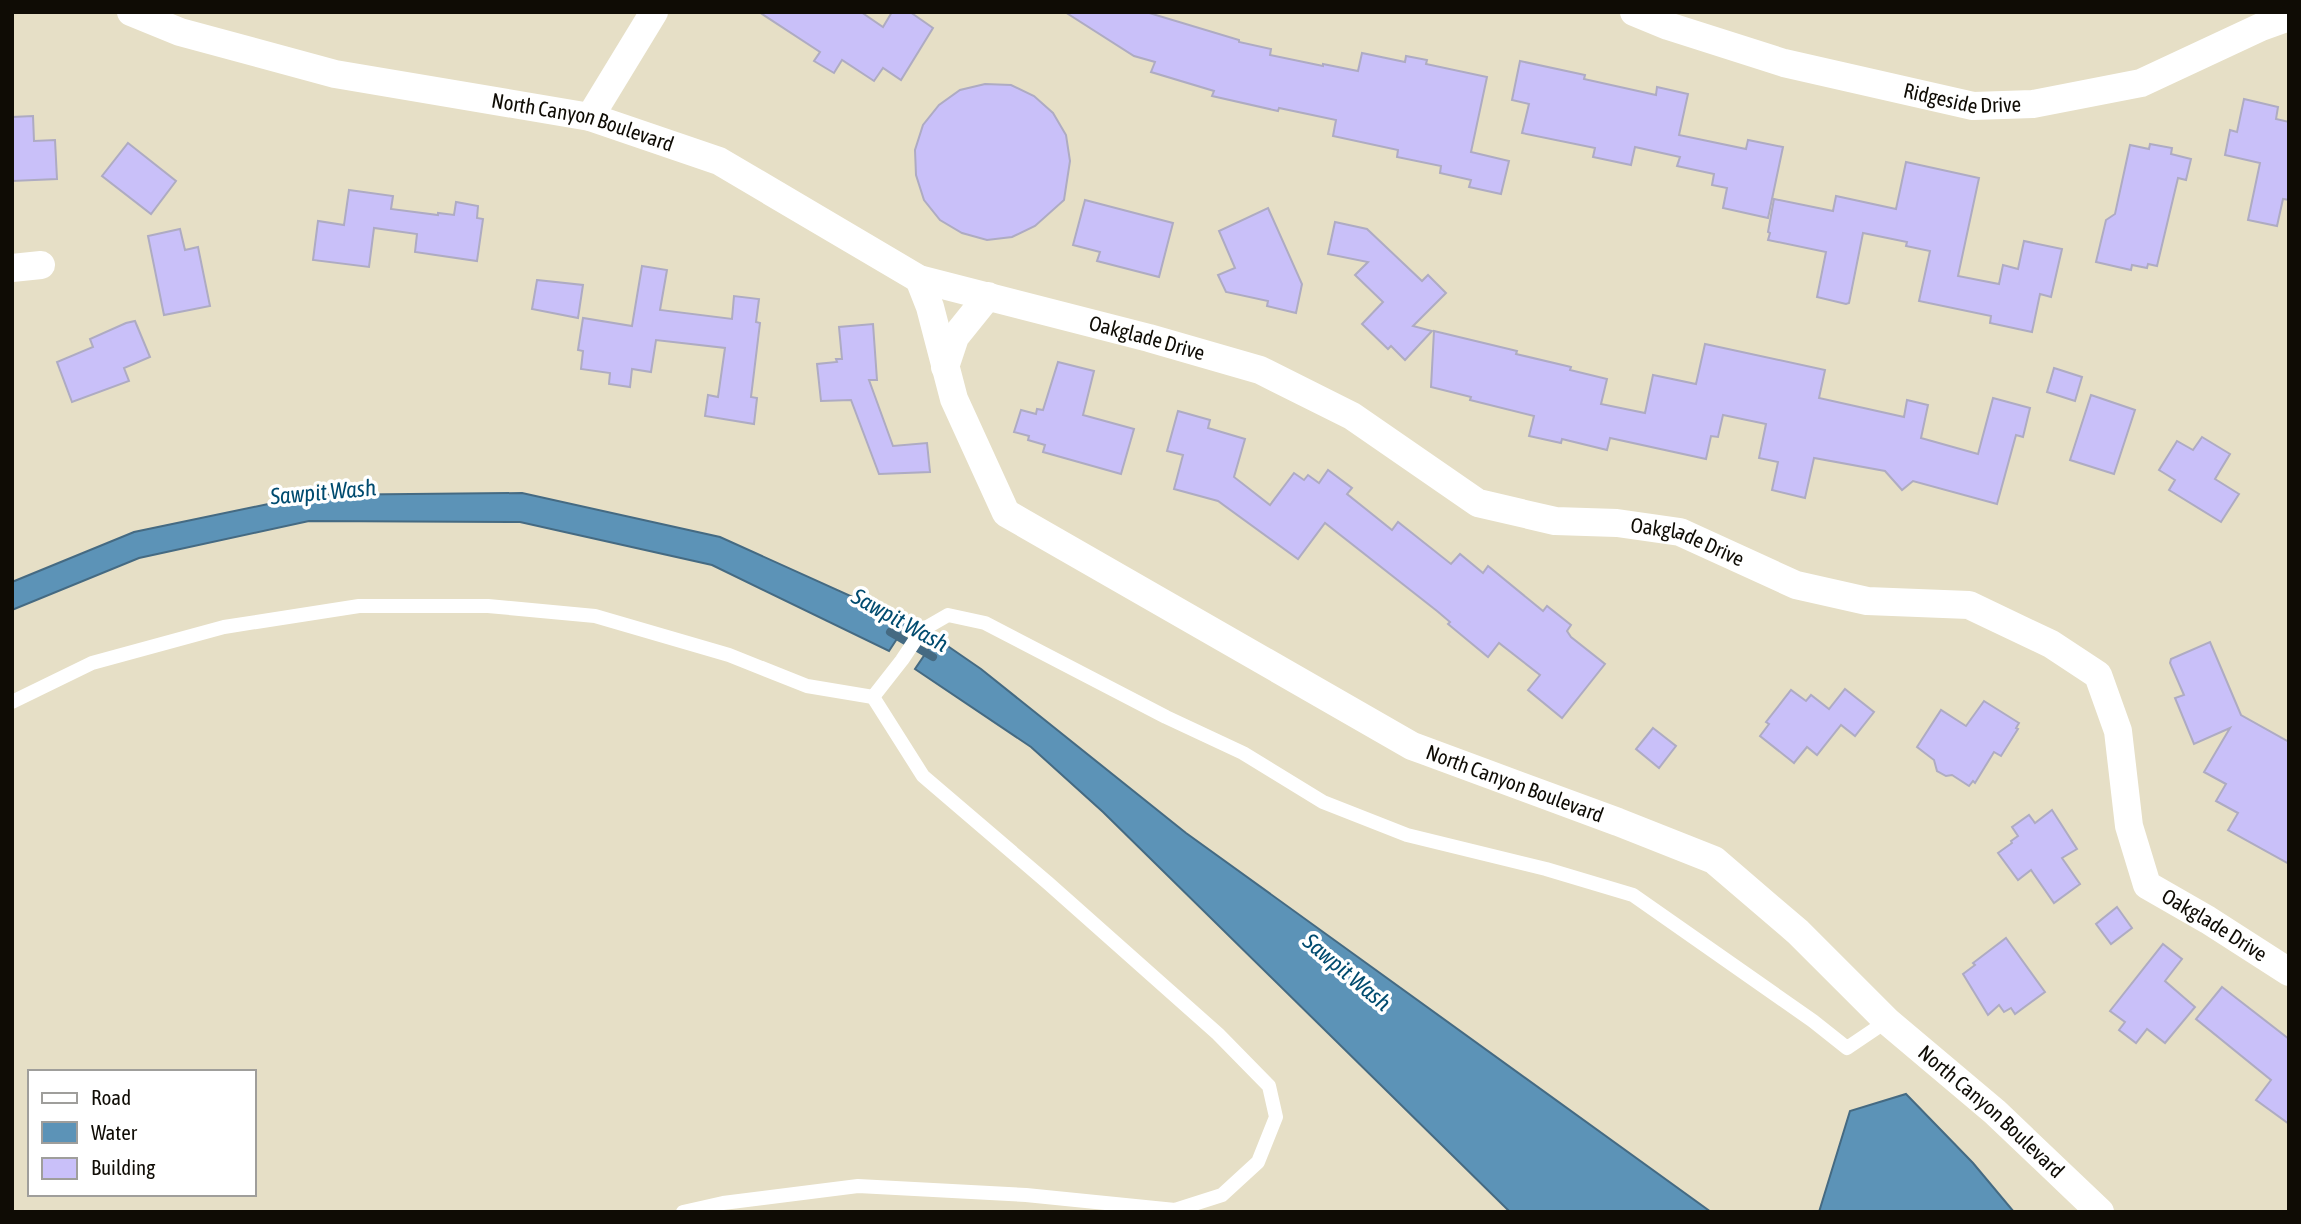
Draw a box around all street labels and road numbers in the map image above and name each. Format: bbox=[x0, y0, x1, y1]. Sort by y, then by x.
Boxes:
street label: Ridgeside Drive bbox=[1901, 78, 2021, 118]
street label: North Canyon Boulevard bbox=[490, 88, 677, 156]
street label: Oakglade Drive bbox=[1087, 310, 1208, 364]
street label: Oakglade Drive bbox=[1629, 512, 1748, 571]
street label: North Canyon Boulevard bbox=[1423, 739, 1607, 827]
street label: Oakglade Drive bbox=[2158, 883, 2272, 966]
street label: North Canyon Boulevard bbox=[1914, 1040, 2070, 1182]

